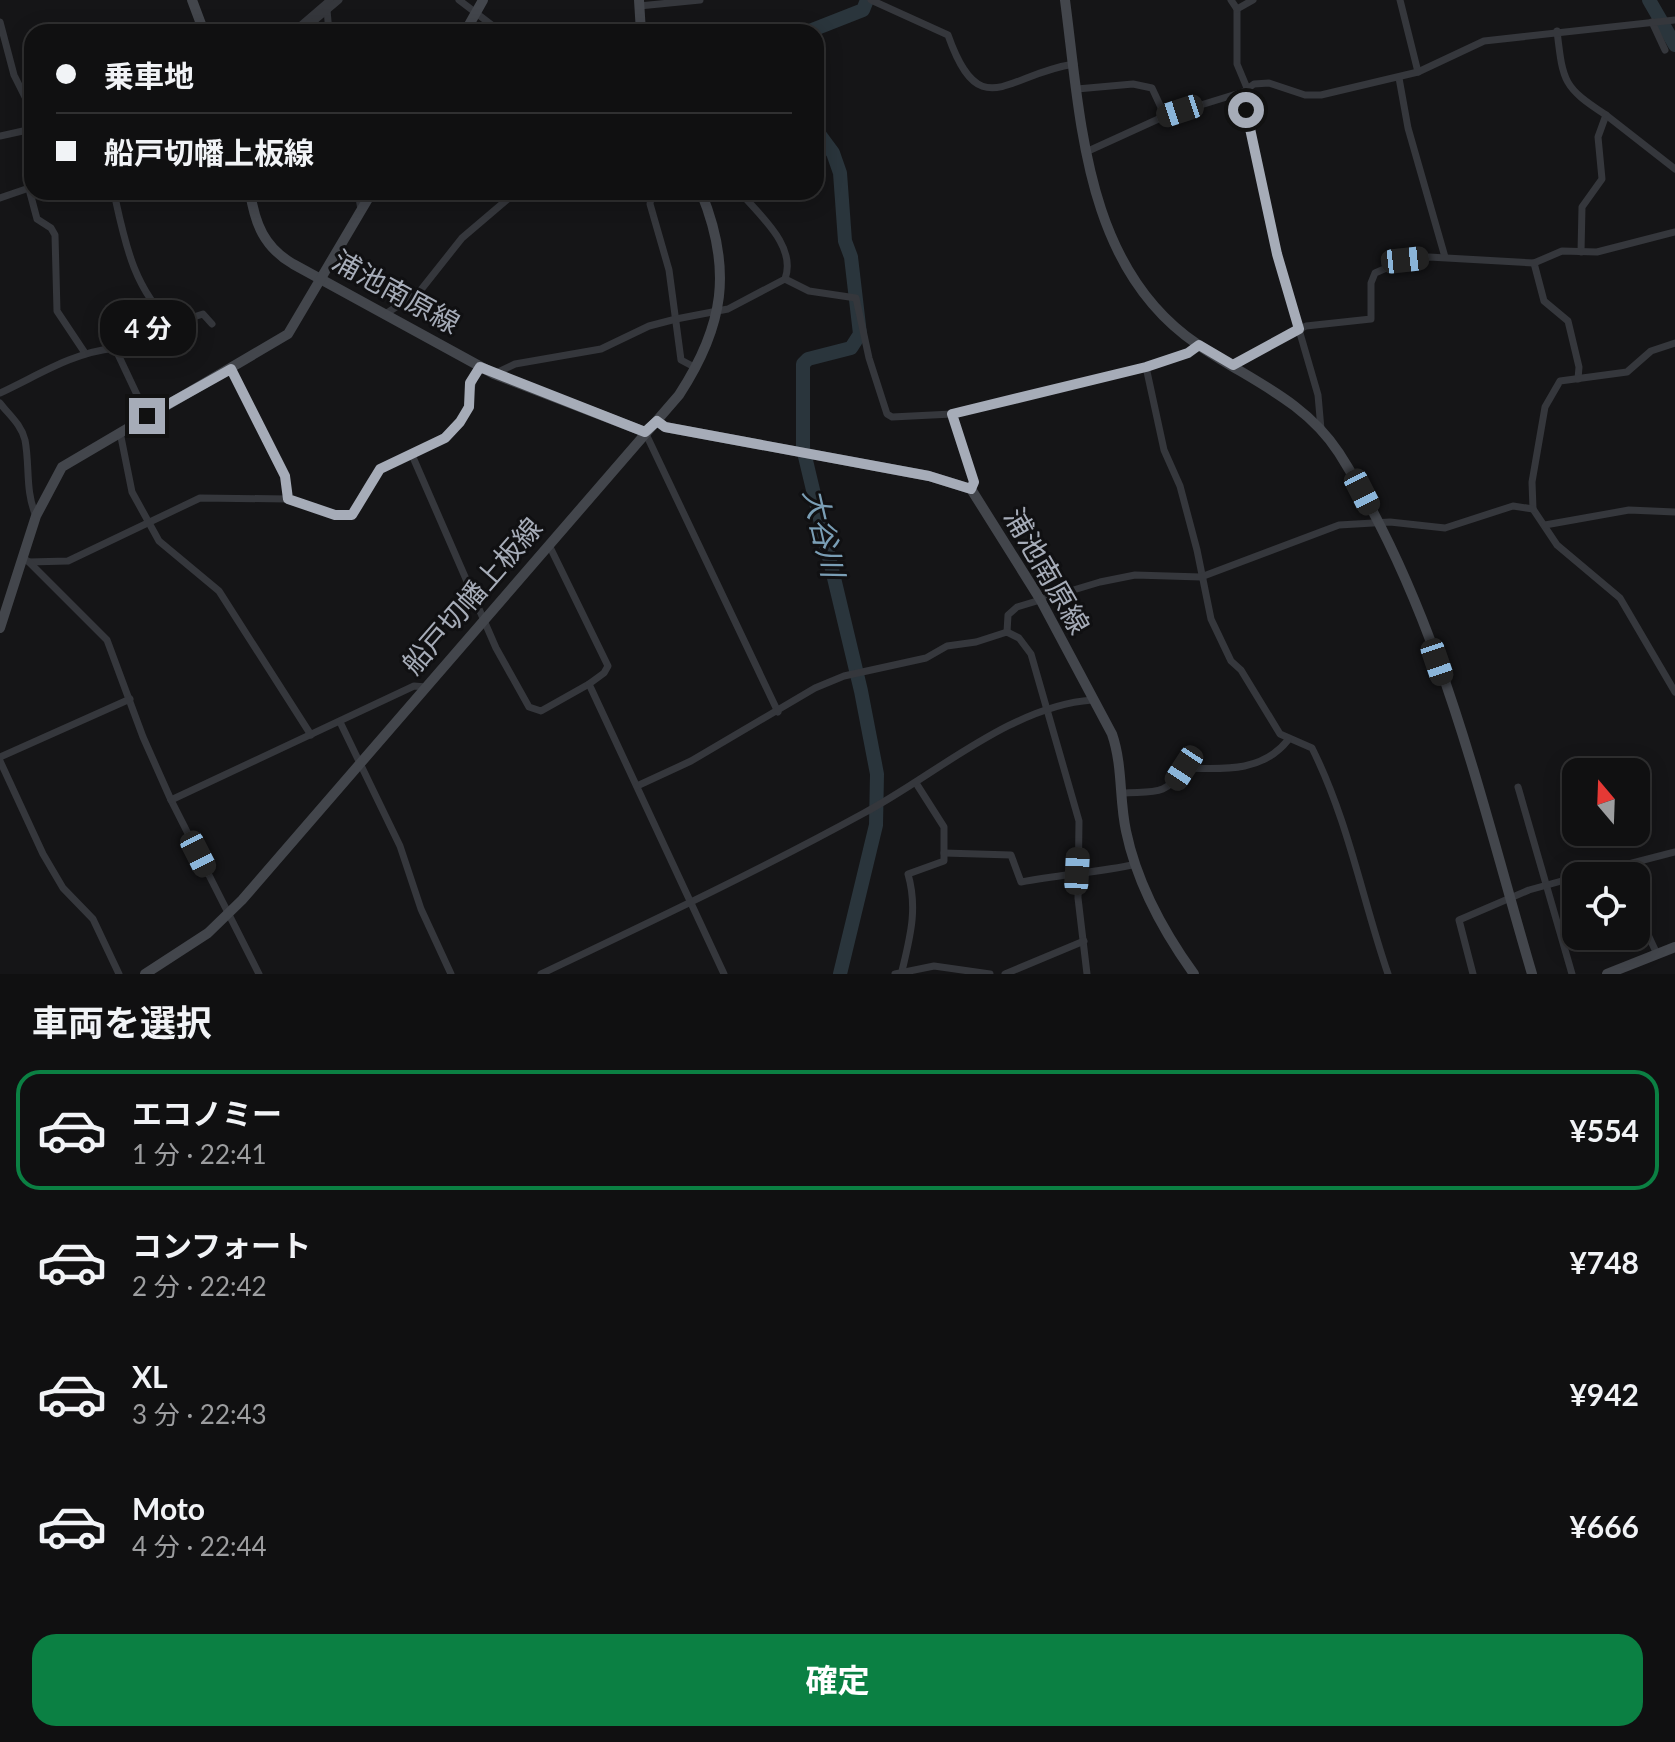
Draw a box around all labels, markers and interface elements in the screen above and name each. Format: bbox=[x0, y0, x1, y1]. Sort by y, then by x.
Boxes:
text: 乗車地 bbox=[104, 57, 194, 93]
car bbox=[1153, 92, 1207, 130]
route start bbox=[1228, 92, 1264, 128]
text: 船戸切幡上板線 bbox=[104, 134, 314, 170]
street label: 浦池南原線 bbox=[327, 242, 466, 340]
car bbox=[1380, 246, 1430, 274]
callout: 4 分 bbox=[99, 300, 195, 356]
text: 4 分 bbox=[124, 312, 172, 344]
route end bbox=[129, 398, 165, 434]
car bbox=[1340, 465, 1384, 519]
water label: 大谷川 bbox=[797, 485, 853, 583]
street label: 浦池南原線 bbox=[998, 501, 1098, 640]
street label: 船戸切幡上板線 bbox=[394, 510, 548, 680]
car bbox=[1418, 635, 1456, 689]
car bbox=[1161, 741, 1207, 795]
north arrow bbox=[1562, 758, 1650, 846]
map controls bbox=[1562, 758, 1650, 950]
car bbox=[176, 827, 220, 881]
car bbox=[1064, 846, 1090, 896]
button: locate bbox=[1562, 862, 1650, 950]
text: 車両を選択 bbox=[32, 1000, 212, 1044]
icon: car bbox=[36, 1094, 108, 1166]
text: エコノミー bbox=[132, 1095, 282, 1131]
text: ¥554 bbox=[1569, 1112, 1639, 1148]
text: 1 分 · 22:41 bbox=[132, 1138, 267, 1170]
icon: car bbox=[36, 1226, 108, 1298]
text: コンフォート bbox=[132, 1227, 311, 1263]
text: ¥748 bbox=[1569, 1244, 1639, 1280]
text: 2 分 · 22:42 bbox=[132, 1270, 267, 1302]
icon: car bbox=[36, 1358, 108, 1430]
text: XL bbox=[132, 1358, 168, 1394]
text: ¥942 bbox=[1569, 1376, 1639, 1412]
text: 3 分 · 22:43 bbox=[132, 1398, 267, 1430]
icon: car bbox=[36, 1490, 108, 1562]
text: Moto bbox=[132, 1490, 205, 1526]
text: ¥666 bbox=[1569, 1508, 1639, 1544]
text: 4 分 · 22:44 bbox=[132, 1530, 267, 1562]
button: 確定 bbox=[32, 1634, 1643, 1726]

